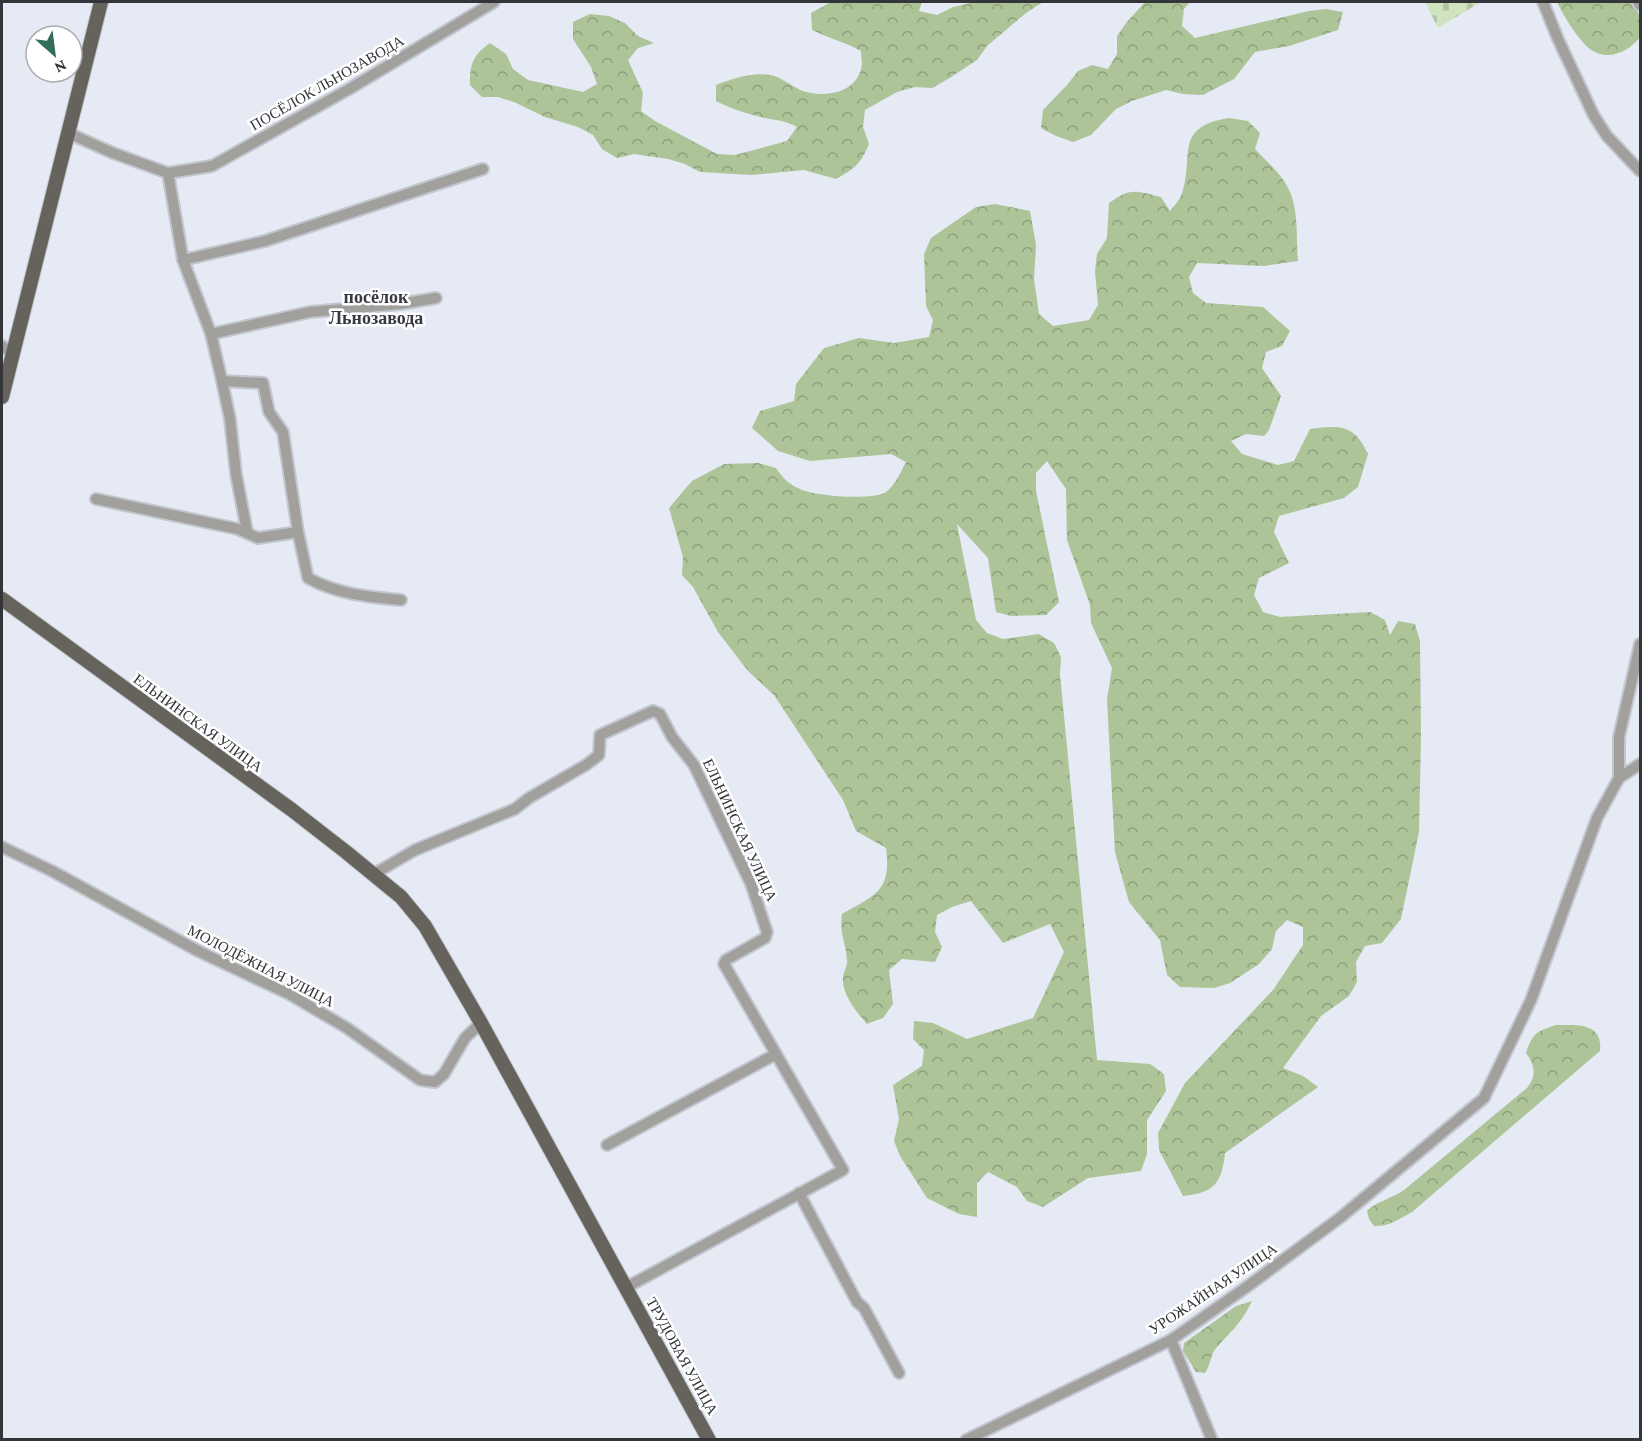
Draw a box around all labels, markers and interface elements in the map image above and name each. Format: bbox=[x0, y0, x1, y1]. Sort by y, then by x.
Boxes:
north arrow bbox=[24, 24, 84, 84]
street label: ПОСЁЛОК ЛЬНОЗАВОДА bbox=[247, 32, 407, 134]
text: N bbox=[52, 57, 70, 77]
district label: посёлок Льнозавода bbox=[329, 287, 423, 328]
street label: ЕЛЬНИНСКАЯ УЛИЦА bbox=[130, 671, 266, 775]
street label: ЕЛЬНИНСКАЯ УЛИЦА bbox=[700, 756, 780, 904]
street label: МОЛОДЁЖНАЯ УЛИЦА bbox=[185, 922, 337, 1010]
street label: УРОЖАЙНАЯ УЛИЦА bbox=[1146, 1240, 1280, 1338]
street label: ТРУДОВАЯ УЛИЦА bbox=[643, 1295, 721, 1418]

